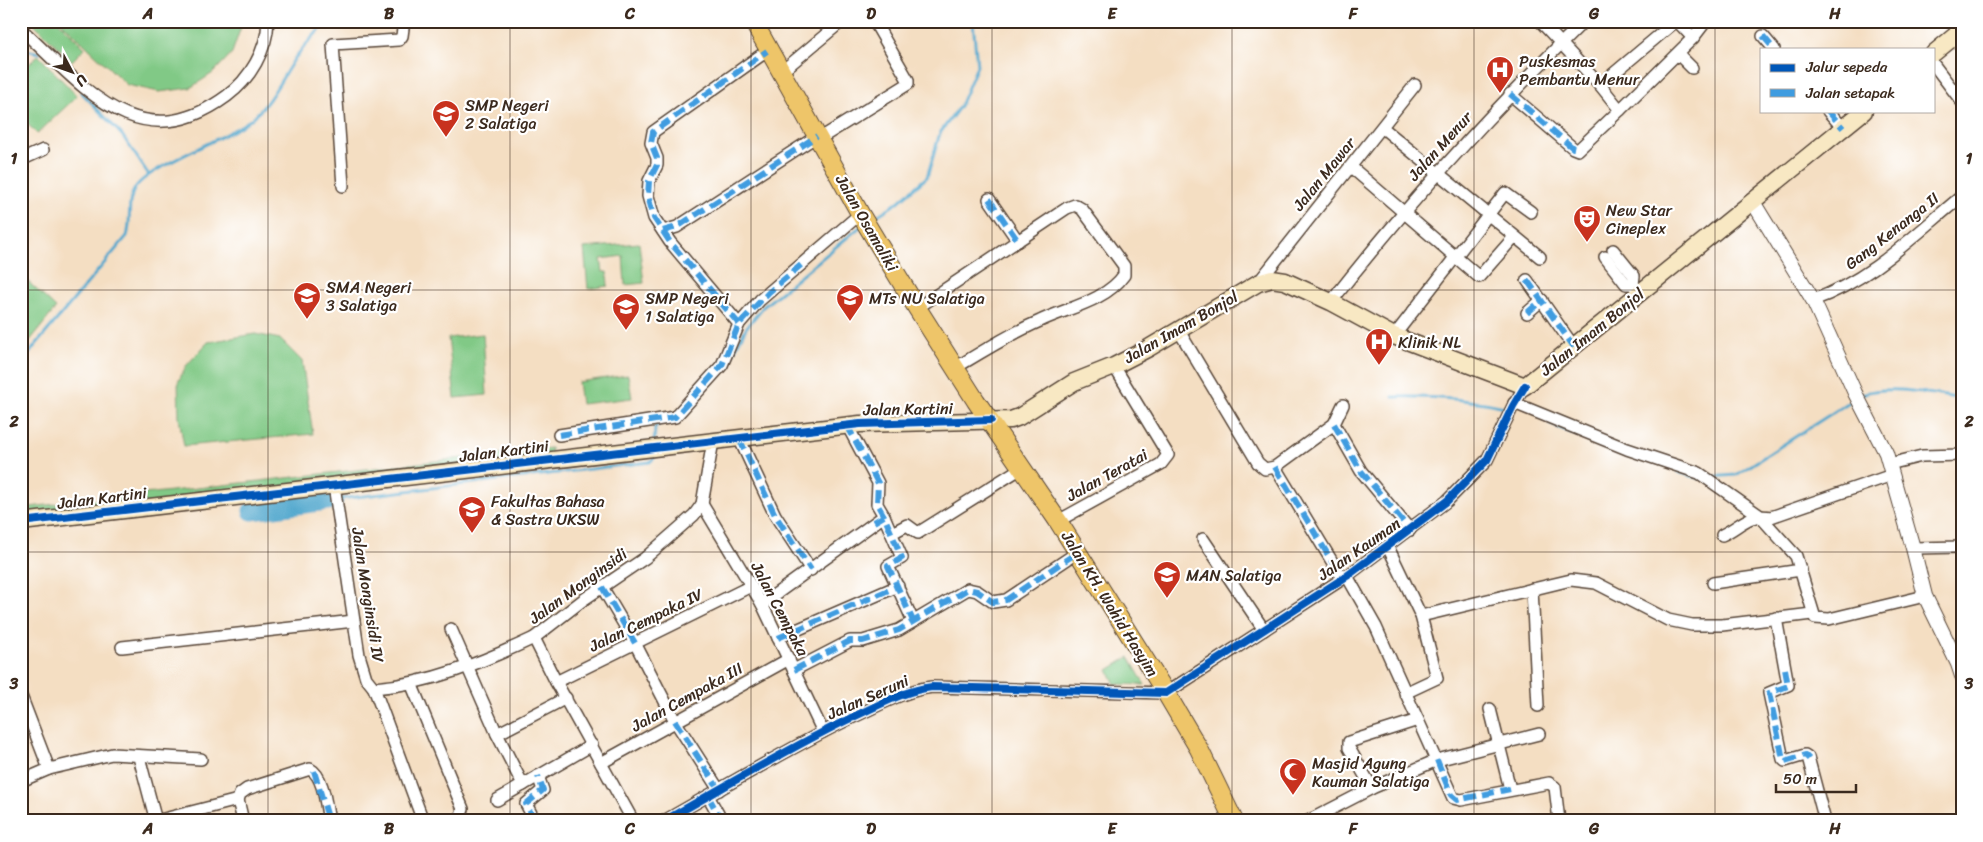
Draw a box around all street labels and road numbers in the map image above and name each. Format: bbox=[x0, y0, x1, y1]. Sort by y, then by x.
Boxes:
street label: Jalan Menur bbox=[1400, 103, 1481, 188]
street label: Jalan Mawar bbox=[1284, 129, 1364, 218]
street label: Jalan Osamaliki bbox=[827, 168, 907, 278]
street label: Gang Kenanga II bbox=[1838, 185, 1946, 277]
street label: Jalan Imam Bonjol bbox=[1532, 280, 1651, 384]
street label: Jalan Imam Bonjol bbox=[1117, 282, 1244, 372]
street label: Jalan Kartini bbox=[862, 394, 954, 424]
street label: Jalan Kartini bbox=[457, 431, 551, 471]
street label: Jalan Teratai bbox=[1060, 440, 1154, 510]
street label: Jalan Kartini bbox=[55, 478, 149, 518]
street label: Jalan Kauman bbox=[1310, 509, 1407, 589]
street label: Jalan KH. Wahid Hasyim bbox=[1053, 524, 1167, 683]
street label: Jalan Monginsidi IV bbox=[343, 525, 393, 665]
street label: Jalan Monginsidi bbox=[522, 540, 634, 632]
street label: Jalan Cempaka bbox=[742, 555, 818, 663]
street label: Jalan Cempaka IV bbox=[583, 580, 708, 661]
street label: Jalan Cempaka III bbox=[625, 654, 748, 740]
street label: Jalan Seruni bbox=[822, 666, 914, 728]

